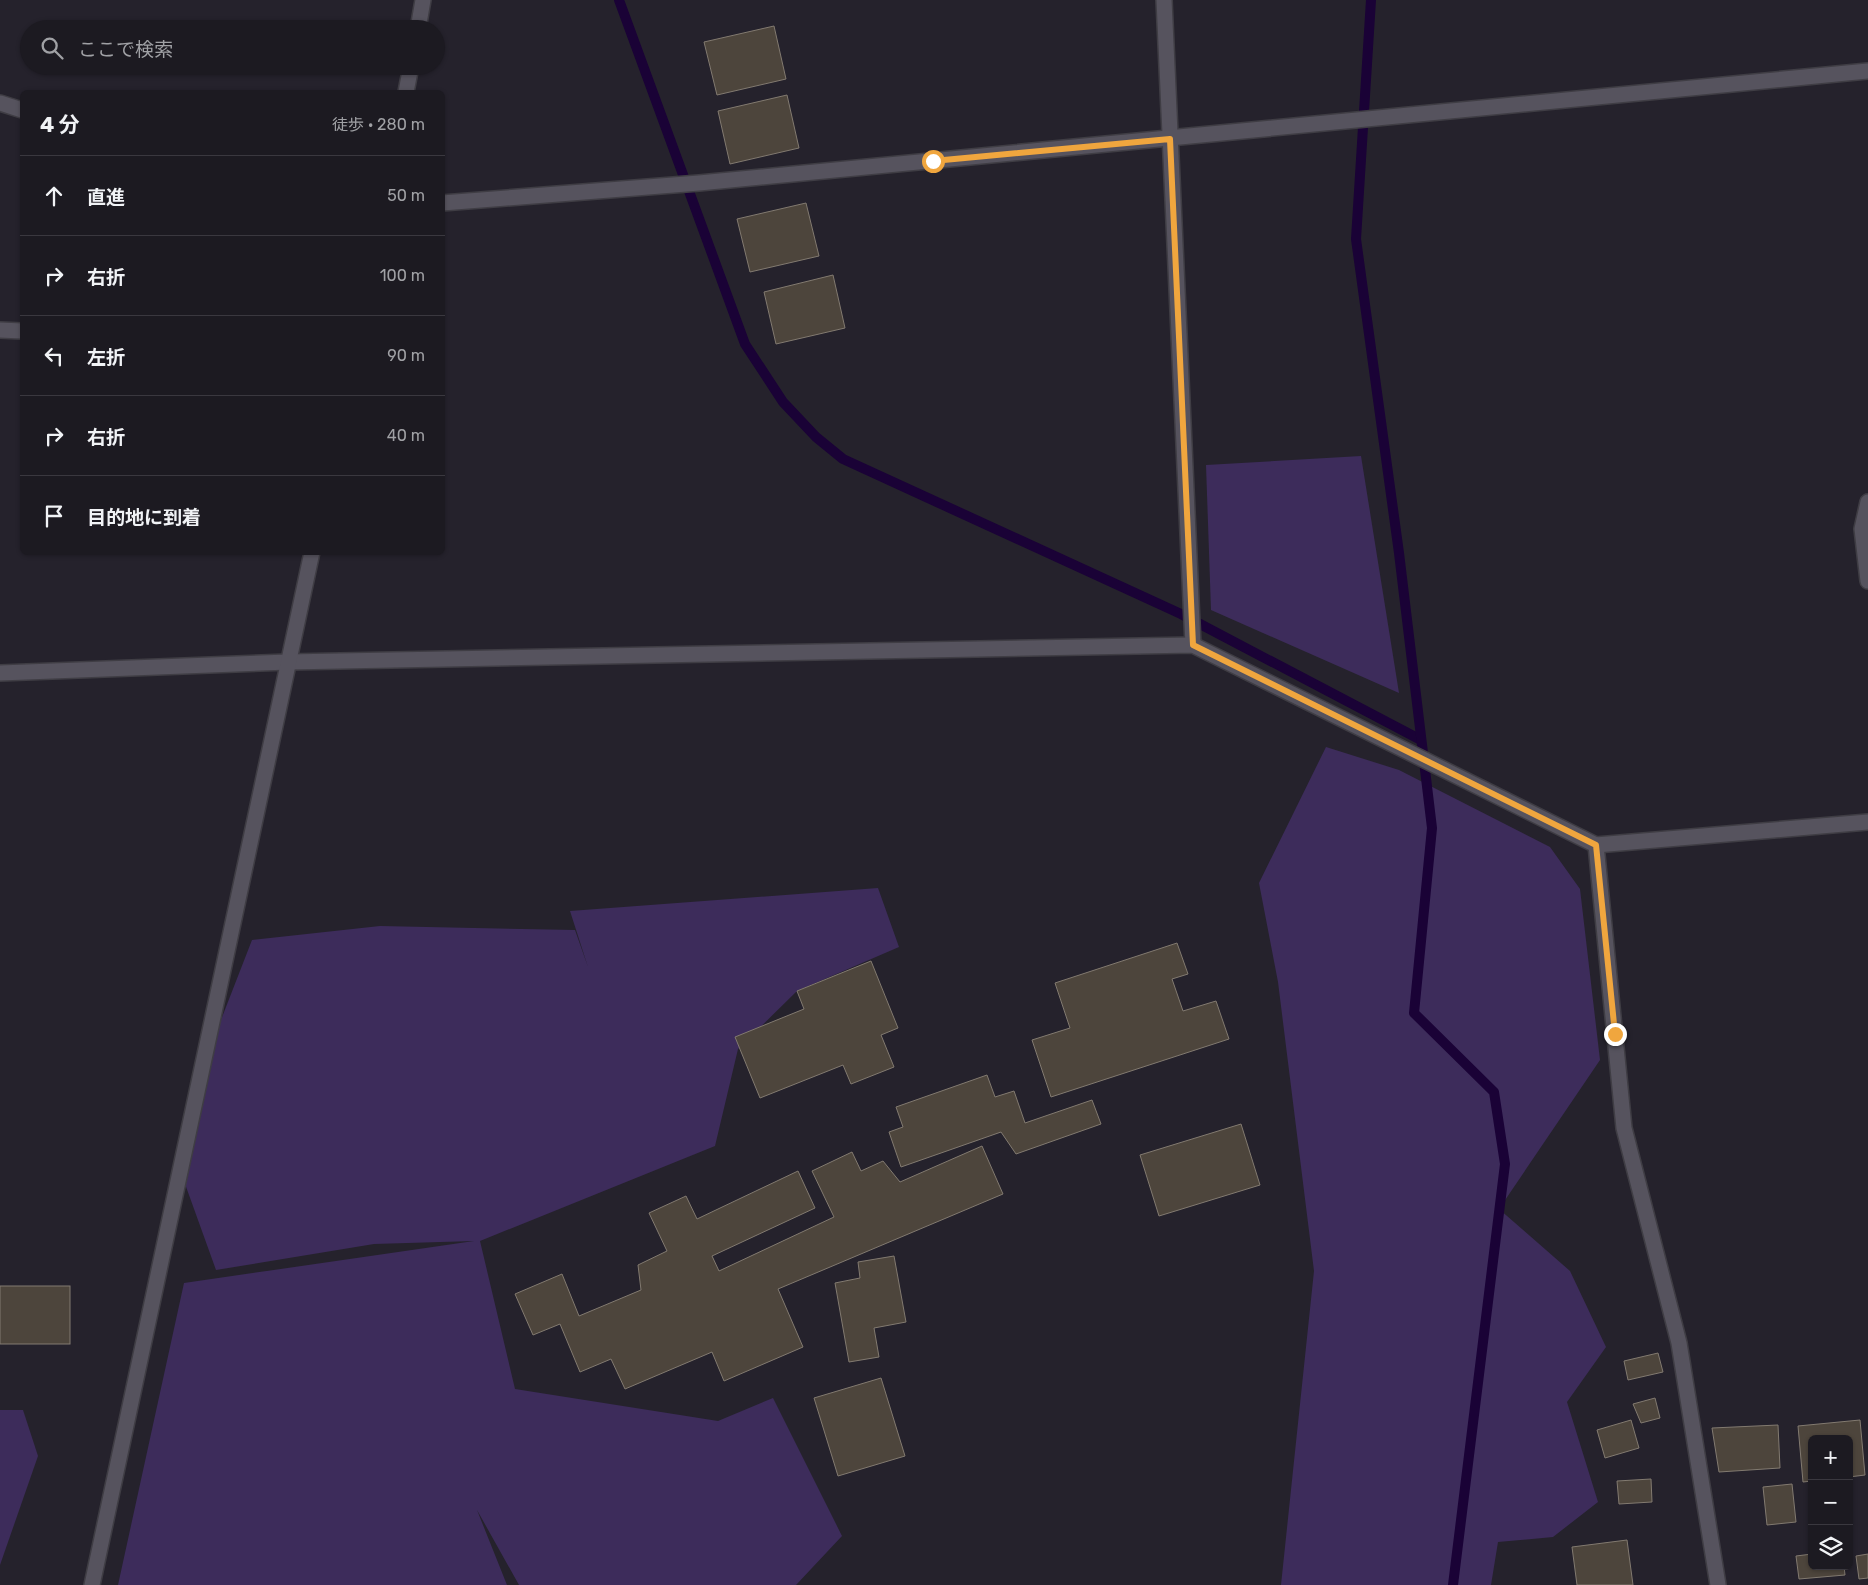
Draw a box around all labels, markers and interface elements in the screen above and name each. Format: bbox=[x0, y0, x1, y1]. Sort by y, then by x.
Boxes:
search box bbox=[20, 20, 445, 75]
icon: search bbox=[38, 34, 66, 62]
text: ここで検索 bbox=[78, 38, 173, 61]
text: 4 分 bbox=[40, 112, 80, 137]
text: 徒歩 · 280 m bbox=[332, 115, 425, 134]
route start bbox=[922, 150, 945, 173]
icon: ahead bbox=[40, 182, 68, 210]
text: 直進 bbox=[87, 186, 125, 209]
text: 50 m bbox=[387, 186, 425, 205]
icon: right bbox=[40, 262, 68, 290]
text: 右折 bbox=[87, 266, 125, 289]
text: 100 m bbox=[380, 266, 425, 285]
icon: left bbox=[40, 342, 68, 370]
text: 左折 bbox=[87, 346, 125, 369]
text: 90 m bbox=[387, 346, 425, 365]
icon: right bbox=[40, 422, 68, 450]
text: 右折 bbox=[87, 426, 125, 449]
text: 40 m bbox=[387, 426, 425, 445]
icon: arrive bbox=[40, 502, 68, 530]
text: 目的地に到着 bbox=[87, 506, 201, 529]
route end bbox=[1604, 1023, 1627, 1046]
map controls bbox=[1808, 1435, 1853, 1570]
button: + bbox=[1808, 1435, 1853, 1480]
button: − bbox=[1808, 1480, 1853, 1525]
button: layers bbox=[1808, 1525, 1853, 1570]

